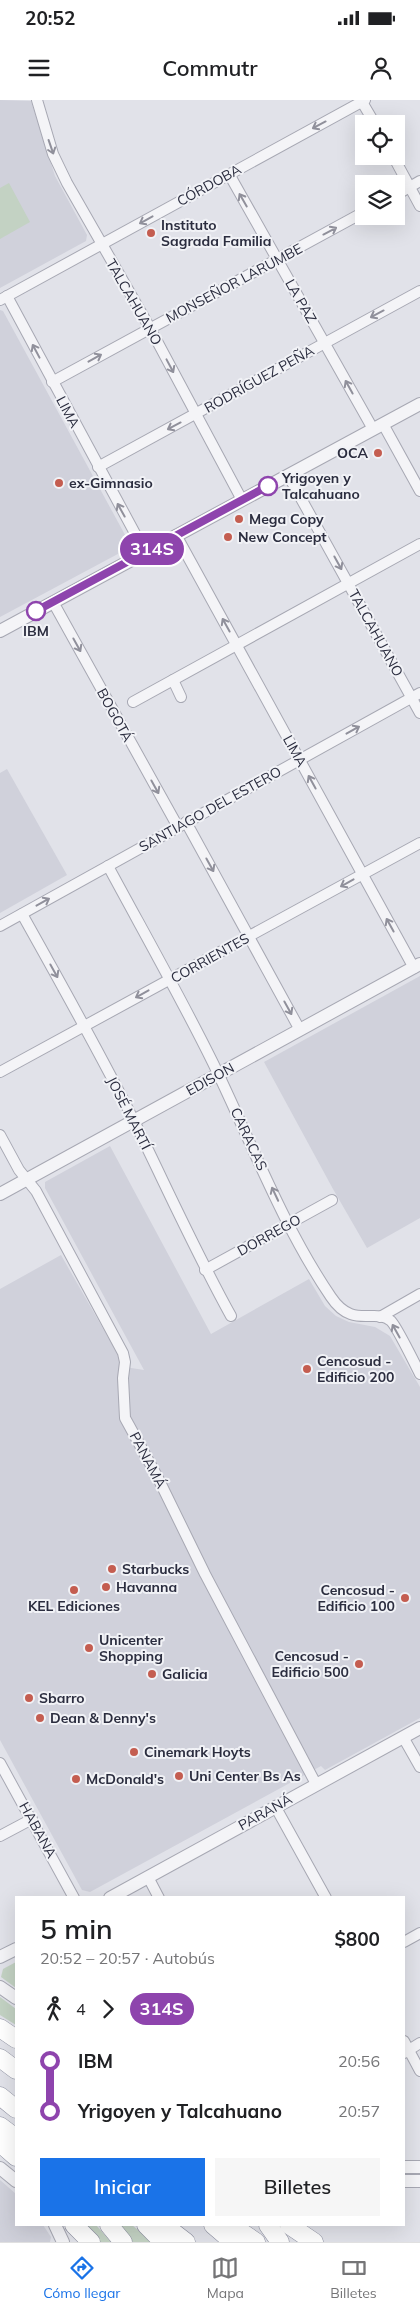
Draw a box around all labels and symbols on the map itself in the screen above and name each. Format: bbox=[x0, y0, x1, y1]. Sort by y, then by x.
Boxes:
one-way arrow bbox=[312, 120, 327, 130]
one-way arrow bbox=[47, 138, 56, 154]
street label: CÓRDOBA bbox=[174, 160, 245, 210]
one-way arrow bbox=[238, 193, 248, 207]
one-way arrow bbox=[139, 215, 154, 225]
place label: Instituto Sagrada Familia bbox=[161, 216, 271, 250]
one-way arrow bbox=[322, 225, 337, 235]
marker: Instituto Sagrada Familia bbox=[145, 227, 157, 239]
street label: MONSEÑOR LARUMBE bbox=[163, 239, 305, 327]
street label: TALCAHUANO bbox=[102, 256, 166, 348]
street label: LA PAZ bbox=[281, 276, 321, 326]
one-way arrow bbox=[370, 310, 385, 319]
street label: RODRÍGUEZ PEÑA bbox=[201, 341, 318, 417]
one-way arrow bbox=[31, 344, 41, 359]
one-way arrow bbox=[87, 353, 102, 363]
one-way arrow bbox=[165, 359, 175, 374]
one-way arrow bbox=[344, 379, 354, 394]
street label: LIMA bbox=[52, 393, 84, 432]
one-way arrow bbox=[166, 421, 181, 431]
place label: OCA bbox=[337, 444, 368, 462]
marker: OCA bbox=[372, 447, 384, 459]
place label: Yrigoyen y Talcahuano bbox=[281, 469, 360, 503]
place label: ex-Gimnasio bbox=[69, 474, 153, 492]
marker: Yrigoyen y Talcahuano bbox=[258, 476, 278, 496]
marker: ex-Gimnasio bbox=[53, 477, 65, 489]
one-way arrow bbox=[116, 502, 126, 517]
place label: Mega Copy bbox=[249, 510, 324, 528]
marker: Mega Copy bbox=[233, 513, 245, 525]
place label: New Concept bbox=[238, 528, 327, 546]
marker: New Concept bbox=[222, 531, 234, 543]
line badge: 314S bbox=[117, 533, 187, 565]
one-way arrow bbox=[333, 556, 343, 570]
street label: TALCAHUANO bbox=[345, 586, 407, 680]
marker: IBM bbox=[26, 601, 46, 621]
one-way arrow bbox=[221, 617, 231, 632]
place label: IBM bbox=[23, 622, 49, 640]
one-way arrow bbox=[72, 637, 82, 651]
street label: BOGOTÁ bbox=[93, 685, 137, 746]
one-way arrow bbox=[346, 725, 361, 735]
street label: LIMA bbox=[279, 732, 311, 771]
street label: SANTIAGO DEL ESTERO bbox=[136, 762, 284, 856]
one-way arrow bbox=[307, 776, 317, 790]
one-way arrow bbox=[151, 779, 160, 794]
one-way arrow bbox=[205, 858, 215, 872]
one-way arrow bbox=[339, 878, 354, 888]
one-way arrow bbox=[35, 897, 50, 907]
one-way arrow bbox=[385, 918, 394, 933]
street label: CORRIENTES bbox=[168, 929, 253, 987]
one-way arrow bbox=[50, 964, 60, 978]
one-way arrow bbox=[136, 990, 150, 1000]
one-way arrow bbox=[283, 1000, 293, 1015]
street label: EDISON bbox=[183, 1058, 237, 1100]
street label: JOSÉ MARTÍ bbox=[103, 1073, 156, 1154]
street label: CARACAS bbox=[227, 1105, 272, 1174]
one-way arrow bbox=[269, 1187, 279, 1202]
street label: DORREGO bbox=[234, 1210, 304, 1260]
one-way arrow bbox=[391, 1325, 401, 1339]
place label: Cencosud - Edificio 200 bbox=[317, 1352, 394, 1386]
marker: Cencosud - Edificio 200 bbox=[301, 1363, 313, 1375]
street label: PANAMÁ bbox=[126, 1429, 171, 1492]
place label: Starbucks bbox=[122, 1560, 189, 1578]
marker: Starbucks bbox=[106, 1563, 118, 1575]
place label: Havanna bbox=[116, 1578, 177, 1596]
marker: Havanna bbox=[100, 1581, 112, 1593]
place label: Cencosud - Edificio 100 bbox=[318, 1581, 395, 1615]
marker: KEL Ediciones bbox=[68, 1584, 80, 1596]
marker: Cencosud - Edificio 100 bbox=[399, 1592, 411, 1604]
place label: KEL Ediciones bbox=[28, 1597, 120, 1615]
place label: Unicenter Shopping bbox=[99, 1631, 163, 1665]
marker: Unicenter Shopping bbox=[83, 1642, 95, 1654]
place label: Cencosud - Edificio 500 bbox=[272, 1647, 349, 1681]
marker: Cencosud - Edificio 500 bbox=[353, 1658, 365, 1670]
place label: Galicia bbox=[162, 1665, 208, 1683]
marker: Galicia bbox=[146, 1668, 158, 1680]
place label: Sbarro bbox=[39, 1689, 85, 1707]
marker: Sbarro bbox=[23, 1692, 35, 1704]
place label: Dean & Denny's bbox=[50, 1709, 156, 1727]
marker: Dean & Denny's bbox=[34, 1712, 46, 1724]
place label: Cinemark Hoyts bbox=[144, 1743, 251, 1761]
marker: Cinemark Hoyts bbox=[128, 1746, 140, 1758]
place label: Uni Center Bs As bbox=[189, 1767, 301, 1785]
place label: McDonald's bbox=[86, 1770, 164, 1788]
marker: Uni Center Bs As bbox=[173, 1770, 185, 1782]
marker: McDonald's bbox=[70, 1773, 82, 1785]
street label: PARANÁ bbox=[235, 1789, 296, 1834]
street label: HABANA bbox=[15, 1799, 61, 1862]

